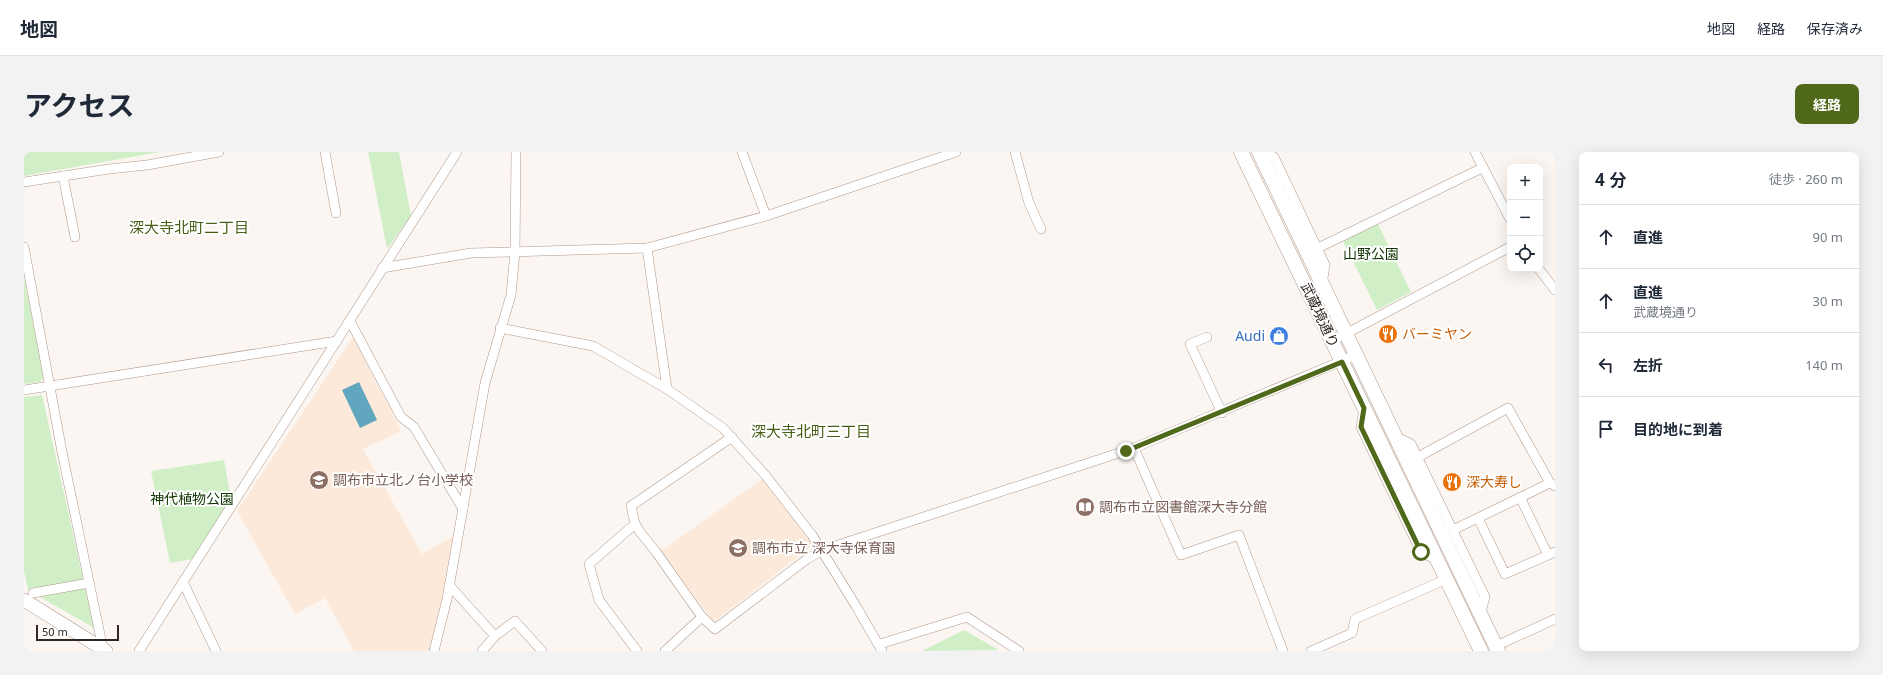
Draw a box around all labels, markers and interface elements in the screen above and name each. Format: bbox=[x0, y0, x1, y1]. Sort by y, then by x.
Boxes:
text: 地図 bbox=[20, 16, 58, 42]
text: 地図 bbox=[1707, 19, 1735, 38]
text: 経路 bbox=[1757, 19, 1785, 38]
text: 保存済み bbox=[1807, 19, 1863, 38]
button: 経路 bbox=[1795, 84, 1859, 124]
text: アクセス bbox=[24, 86, 135, 124]
map controls bbox=[1507, 164, 1543, 272]
button: + bbox=[1507, 164, 1543, 200]
text: 4 分 bbox=[1595, 168, 1626, 191]
text: 徒歩 · 260 m bbox=[1769, 170, 1843, 188]
button: − bbox=[1507, 200, 1543, 236]
district label: 深大寺北町二丁目 bbox=[129, 217, 249, 237]
icon: ahead bbox=[1595, 226, 1617, 248]
text: 直進 bbox=[1633, 227, 1663, 247]
text: 90 m bbox=[1813, 228, 1843, 246]
button: locate bbox=[1507, 236, 1543, 272]
park label: 山野公園 bbox=[1343, 244, 1399, 263]
street label: 武蔵境通り bbox=[1297, 279, 1344, 351]
text: 直進 bbox=[1633, 282, 1663, 302]
icon: ahead bbox=[1595, 290, 1617, 312]
text: 30 m bbox=[1813, 292, 1843, 310]
text: 武蔵境通り bbox=[1633, 303, 1698, 321]
restaurant icon: バーミヤン bbox=[1377, 323, 1399, 345]
place label: バーミヤン bbox=[1402, 324, 1472, 343]
shop icon: Audi bbox=[1268, 325, 1290, 347]
place label: Audi bbox=[1235, 326, 1265, 345]
icon: left bbox=[1595, 354, 1617, 376]
text: 左折 bbox=[1633, 355, 1663, 375]
text: 140 m bbox=[1805, 356, 1843, 374]
icon: arrive bbox=[1595, 418, 1617, 440]
text: 目的地に到着 bbox=[1633, 419, 1723, 439]
district label: 深大寺北町三丁目 bbox=[751, 421, 871, 441]
route end bbox=[1117, 442, 1135, 460]
school or university icon: 調布市立北ノ台小学校 bbox=[308, 469, 330, 491]
place label: 調布市立北ノ台小学校 bbox=[333, 470, 473, 489]
restaurant icon: 深大寿し bbox=[1441, 471, 1463, 493]
place label: 深大寿し bbox=[1466, 472, 1522, 491]
park label: 神代植物公園 bbox=[150, 489, 234, 508]
library icon: 調布市立図書館深大寺分館 bbox=[1074, 496, 1096, 518]
place label: 調布市立図書館深大寺分館 bbox=[1099, 497, 1267, 516]
school or university icon: 調布市立 深大寺保育園 bbox=[727, 537, 749, 559]
place label: 調布市立 深大寺保育園 bbox=[752, 538, 896, 557]
route start bbox=[1412, 543, 1430, 561]
scale bar bbox=[36, 623, 119, 642]
text: 50 m bbox=[42, 624, 68, 639]

